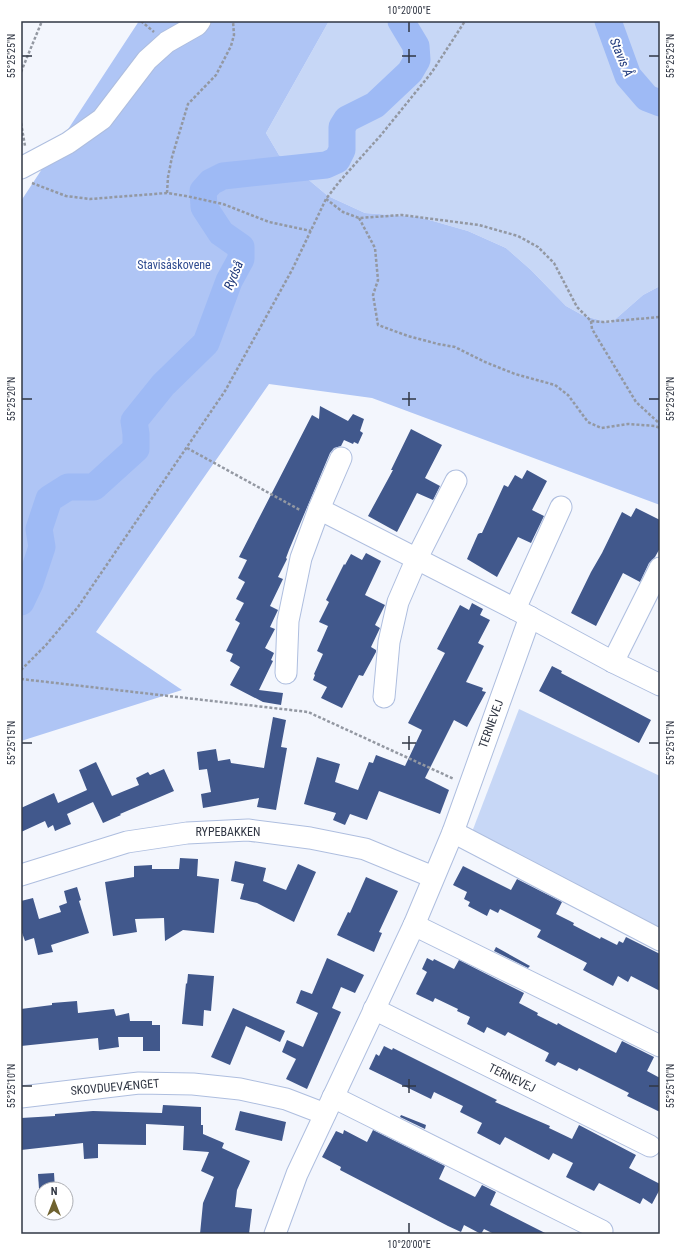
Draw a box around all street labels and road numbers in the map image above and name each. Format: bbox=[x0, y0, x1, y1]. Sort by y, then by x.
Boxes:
street label: TERNEVEJ bbox=[476, 698, 506, 750]
street label: RYPEBAKKEN bbox=[196, 825, 260, 839]
street label: TERNEVEJ bbox=[486, 1061, 538, 1095]
street label: SKOVDUEVÆNGET bbox=[70, 1076, 160, 1098]

